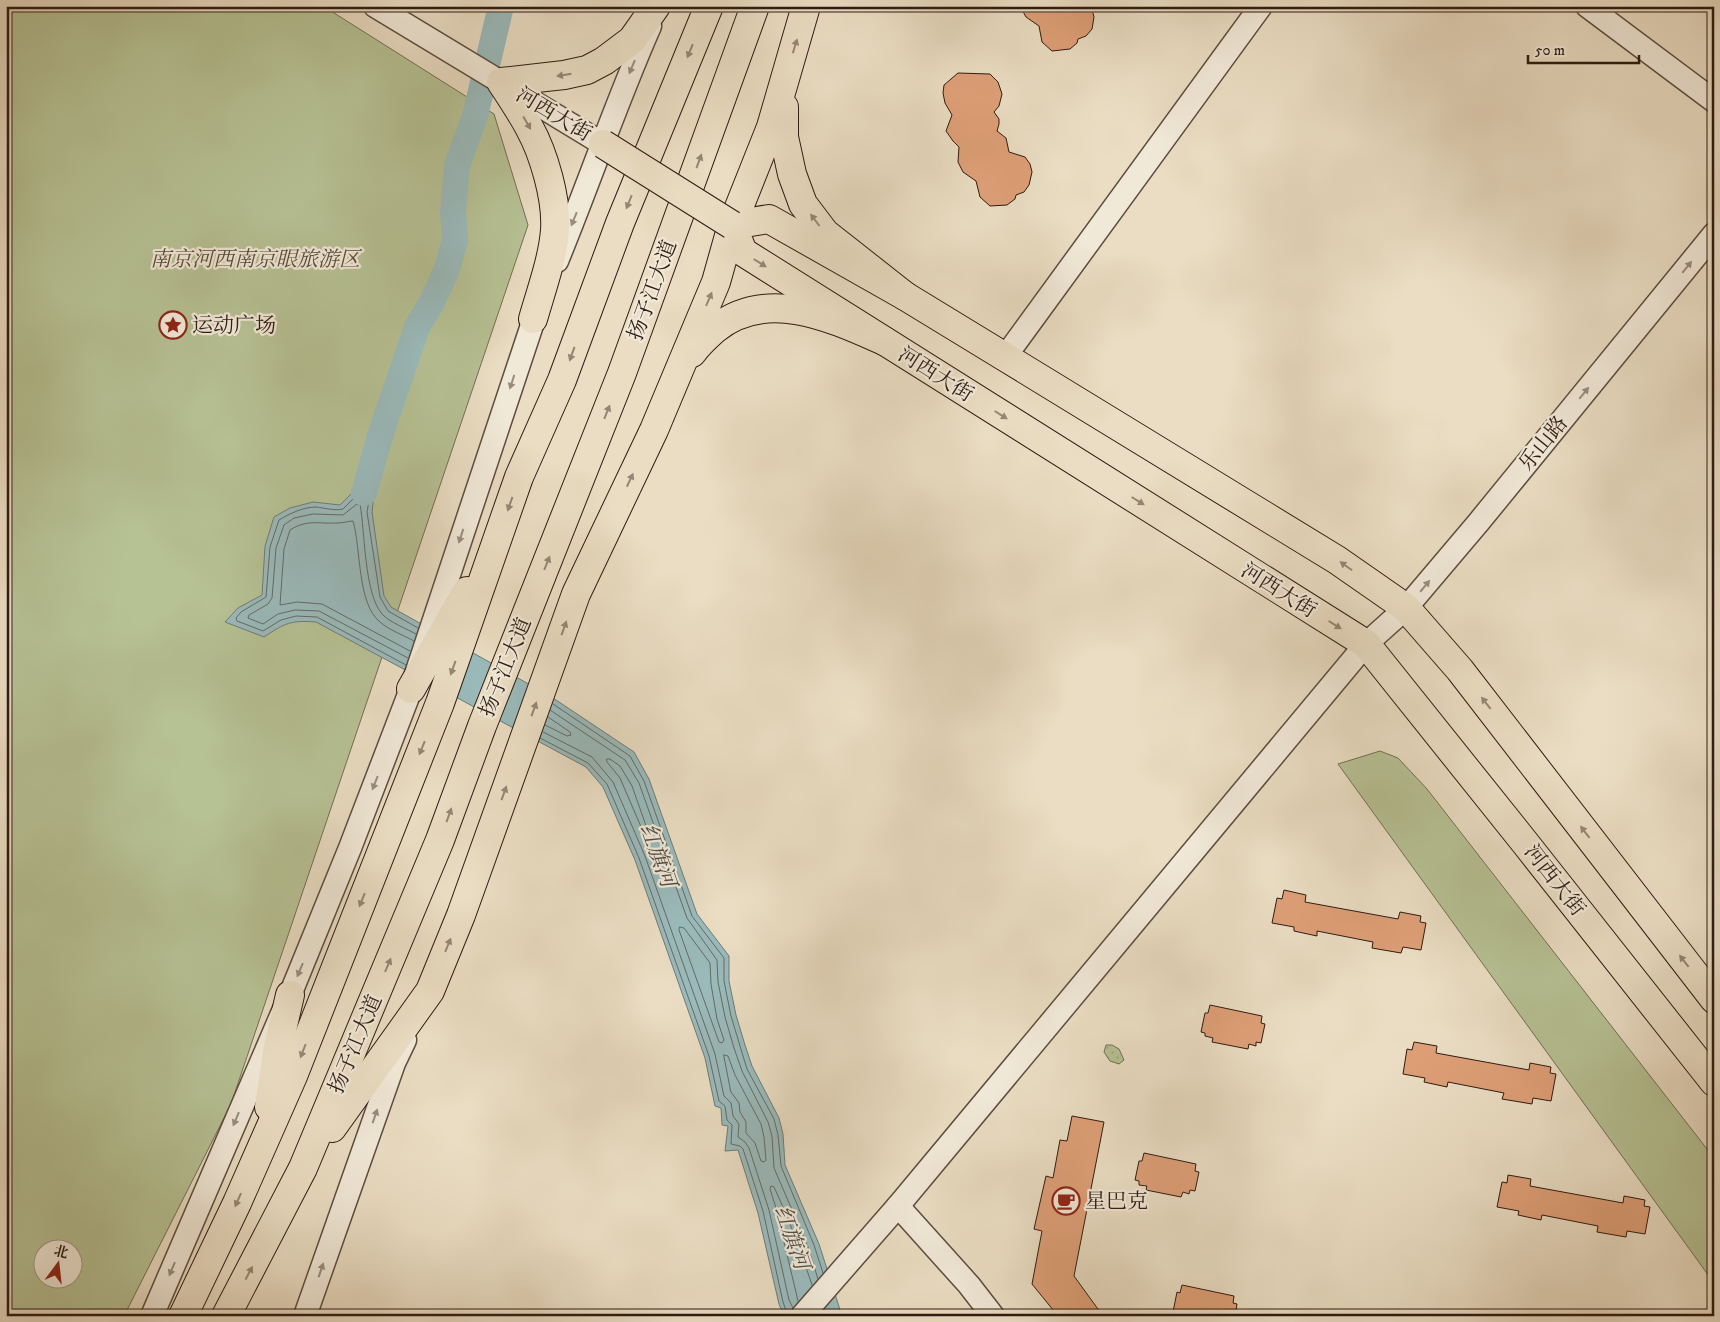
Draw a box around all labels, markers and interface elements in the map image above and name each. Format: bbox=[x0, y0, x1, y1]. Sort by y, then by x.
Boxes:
scale bar bbox=[1528, 32, 1639, 64]
one-way arrow bbox=[791, 39, 799, 54]
text: 50 m bbox=[1535, 41, 1565, 60]
one-way arrow bbox=[686, 44, 693, 59]
one-way arrow bbox=[628, 60, 636, 74]
one-way arrow bbox=[556, 71, 572, 79]
street label: 河西大街 bbox=[511, 82, 596, 148]
one-way arrow bbox=[522, 117, 531, 130]
one-way arrow bbox=[696, 153, 703, 168]
one-way arrow bbox=[625, 195, 633, 210]
one-way arrow bbox=[570, 212, 578, 227]
one-way arrow bbox=[810, 213, 820, 227]
street label: 扬子江大道 bbox=[623, 237, 683, 344]
park label: 南京河西南京眼旅游区 bbox=[150, 247, 363, 273]
one-way arrow bbox=[753, 258, 767, 267]
one-way arrow bbox=[1681, 261, 1692, 274]
one-way arrow bbox=[705, 292, 713, 306]
place icon: 运动广场 bbox=[158, 310, 188, 340]
place label: 运动广场 bbox=[192, 313, 276, 339]
street label: 河西大街 bbox=[893, 342, 978, 408]
one-way arrow bbox=[568, 347, 576, 362]
one-way arrow bbox=[508, 374, 516, 389]
one-way arrow bbox=[1578, 387, 1589, 399]
one-way arrow bbox=[603, 404, 611, 419]
one-way arrow bbox=[994, 410, 1007, 420]
street label: 乐山路 bbox=[1514, 411, 1574, 476]
one-way arrow bbox=[626, 473, 634, 487]
one-way arrow bbox=[505, 497, 513, 512]
one-way arrow bbox=[1132, 497, 1145, 506]
one-way arrow bbox=[457, 529, 465, 544]
one-way arrow bbox=[543, 556, 551, 570]
street label: 河西大街 bbox=[1236, 558, 1321, 624]
one-way arrow bbox=[1339, 561, 1353, 571]
one-way arrow bbox=[1419, 580, 1430, 592]
street label: 扬子江大道 bbox=[474, 614, 538, 721]
one-way arrow bbox=[560, 621, 568, 636]
one-way arrow bbox=[1329, 621, 1342, 630]
one-way arrow bbox=[449, 660, 456, 675]
one-way arrow bbox=[1481, 696, 1491, 710]
one-way arrow bbox=[531, 702, 538, 717]
one-way arrow bbox=[418, 741, 425, 756]
one-way arrow bbox=[371, 776, 378, 791]
one-way arrow bbox=[500, 785, 508, 800]
one-way arrow bbox=[445, 807, 453, 822]
water label: 红旗河 bbox=[634, 820, 683, 895]
one-way arrow bbox=[1580, 825, 1590, 839]
street label: 河西大街 bbox=[1518, 840, 1590, 922]
one-way arrow bbox=[358, 892, 365, 907]
one-way arrow bbox=[444, 937, 452, 952]
one-way arrow bbox=[1679, 954, 1689, 968]
one-way arrow bbox=[385, 958, 392, 973]
one-way arrow bbox=[296, 963, 304, 977]
street label: 扬子江大道 bbox=[323, 991, 388, 1098]
one-way arrow bbox=[299, 1044, 307, 1059]
one-way arrow bbox=[372, 1109, 379, 1124]
one-way arrow bbox=[232, 1112, 240, 1127]
cafe icon: 星巴克 bbox=[1051, 1186, 1081, 1216]
place label: 星巴克 bbox=[1085, 1189, 1148, 1215]
one-way arrow bbox=[234, 1193, 242, 1207]
water label: 红旗河 bbox=[768, 1202, 816, 1277]
north arrow bbox=[32, 1240, 82, 1290]
text: 北 bbox=[52, 1242, 70, 1263]
one-way arrow bbox=[167, 1262, 175, 1276]
one-way arrow bbox=[318, 1262, 325, 1277]
one-way arrow bbox=[245, 1265, 253, 1280]

